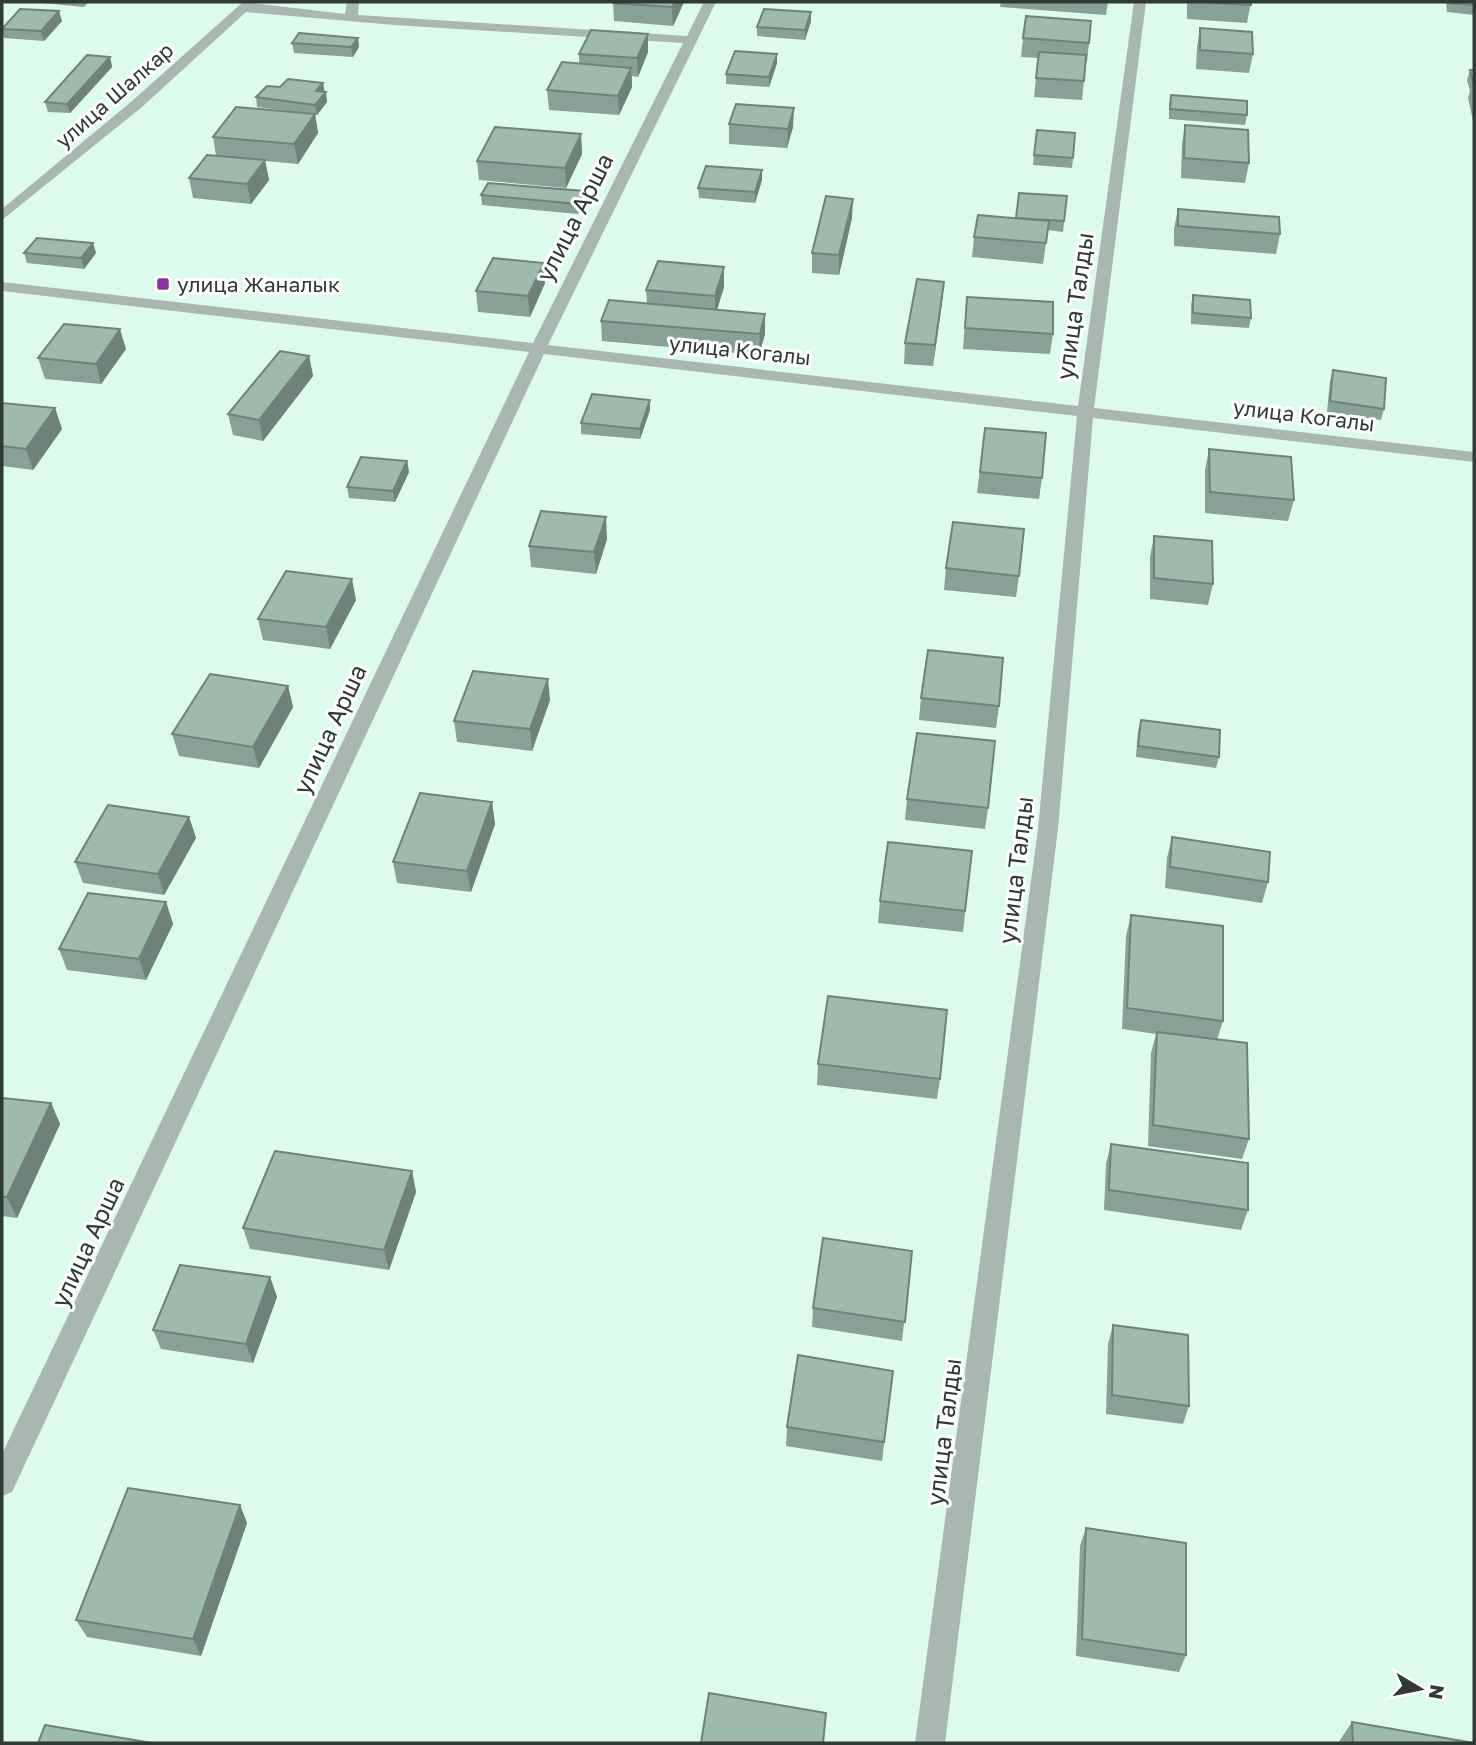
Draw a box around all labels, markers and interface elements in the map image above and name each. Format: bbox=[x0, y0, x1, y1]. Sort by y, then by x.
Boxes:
street label: улица Шалкар bbox=[50, 37, 178, 153]
street label: улица Арша bbox=[529, 148, 619, 286]
street label: улица Талды bbox=[1049, 230, 1099, 382]
place label: улица Жаналык bbox=[177, 271, 340, 297]
marker: улица Жаналык bbox=[155, 276, 171, 292]
street label: улица Когалы bbox=[668, 330, 812, 370]
street label: улица Когалы bbox=[1232, 393, 1376, 437]
street label: улица Арша bbox=[286, 659, 372, 799]
street label: улица Талды bbox=[992, 794, 1038, 946]
street label: улица Арша bbox=[44, 1172, 130, 1312]
street label: улица Талды bbox=[920, 1356, 966, 1508]
north arrow bbox=[1385, 1654, 1455, 1724]
text: N bbox=[1425, 1683, 1450, 1701]

